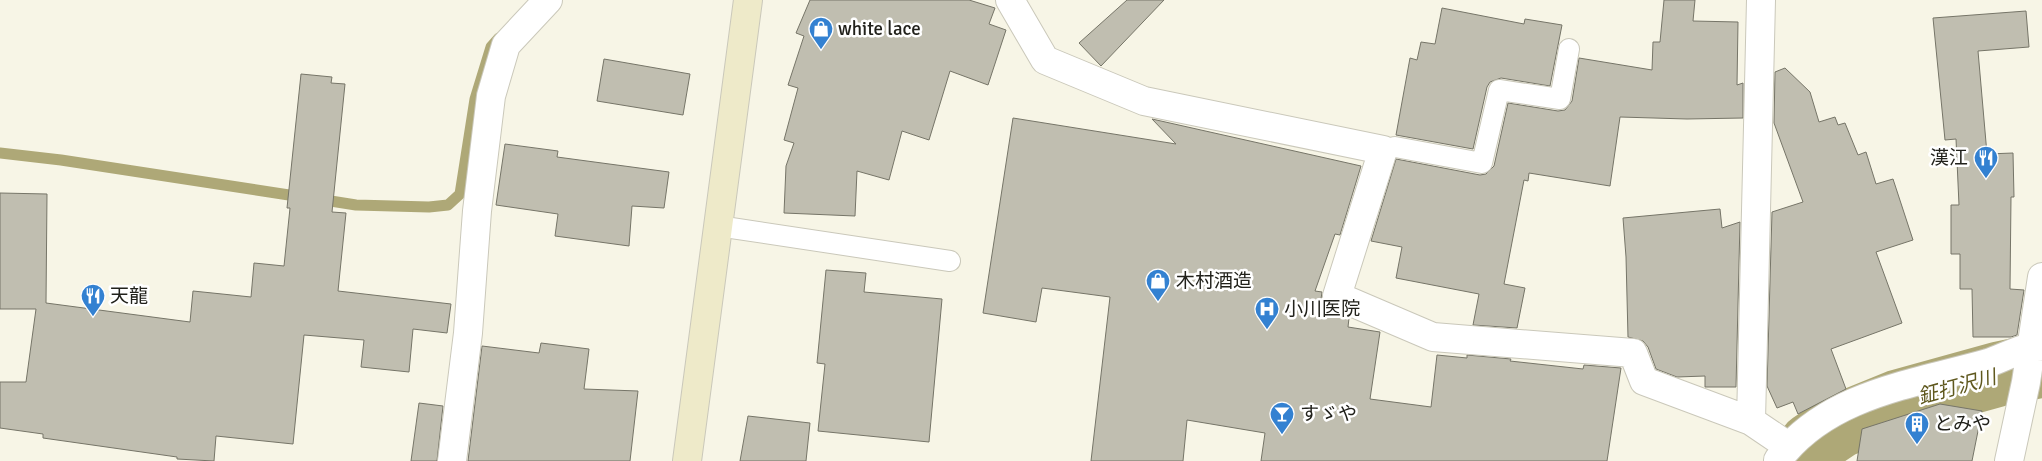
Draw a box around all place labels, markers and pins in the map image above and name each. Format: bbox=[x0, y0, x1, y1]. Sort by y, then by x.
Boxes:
shop icon: white lace bbox=[808, 16, 834, 50]
place label: white lace bbox=[838, 17, 921, 41]
restaurant icon: 漢江 bbox=[1973, 145, 1999, 179]
place label: 漢江 bbox=[1930, 146, 1968, 170]
shop icon: 木村酒造 bbox=[1145, 268, 1171, 302]
place label: 木村酒造 bbox=[1176, 269, 1252, 293]
restaurant icon: 天龍 bbox=[80, 283, 106, 317]
place label: 天龍 bbox=[110, 284, 148, 308]
hospital icon: 小川医院 bbox=[1254, 296, 1280, 330]
place label: 小川医院 bbox=[1284, 297, 1360, 321]
bar icon: すゞや bbox=[1269, 401, 1295, 435]
place label: すゞや bbox=[1300, 402, 1357, 426]
building icon: とみや bbox=[1904, 411, 1930, 445]
place label: とみや bbox=[1934, 412, 1991, 436]

